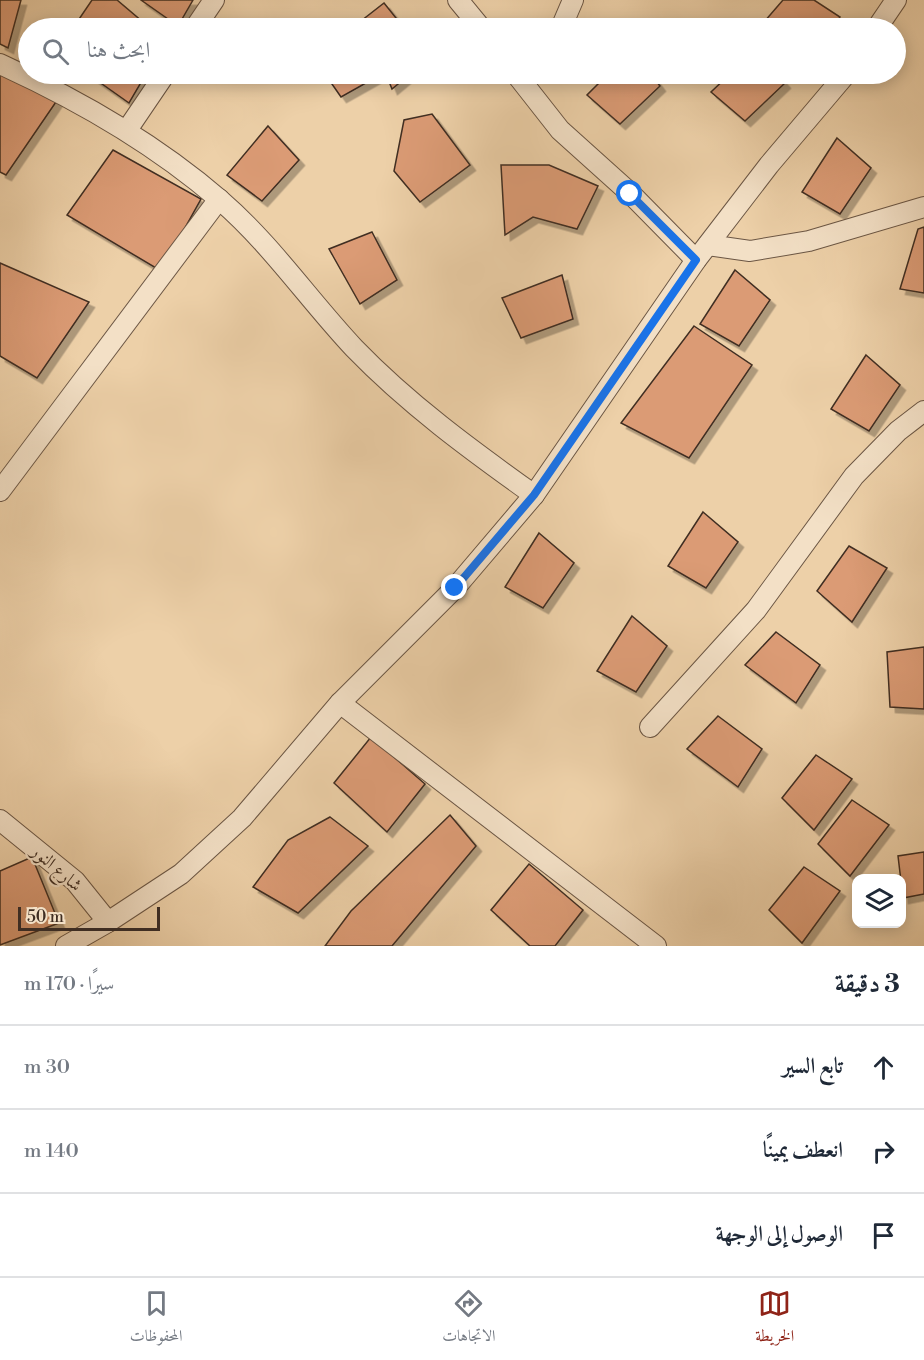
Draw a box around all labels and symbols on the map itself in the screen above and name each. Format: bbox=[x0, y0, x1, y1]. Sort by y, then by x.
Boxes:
route start bbox=[616, 180, 642, 206]
route end bbox=[441, 574, 467, 600]
street label: شارع النور bbox=[23, 839, 87, 899]
scale bar bbox=[18, 904, 160, 932]

